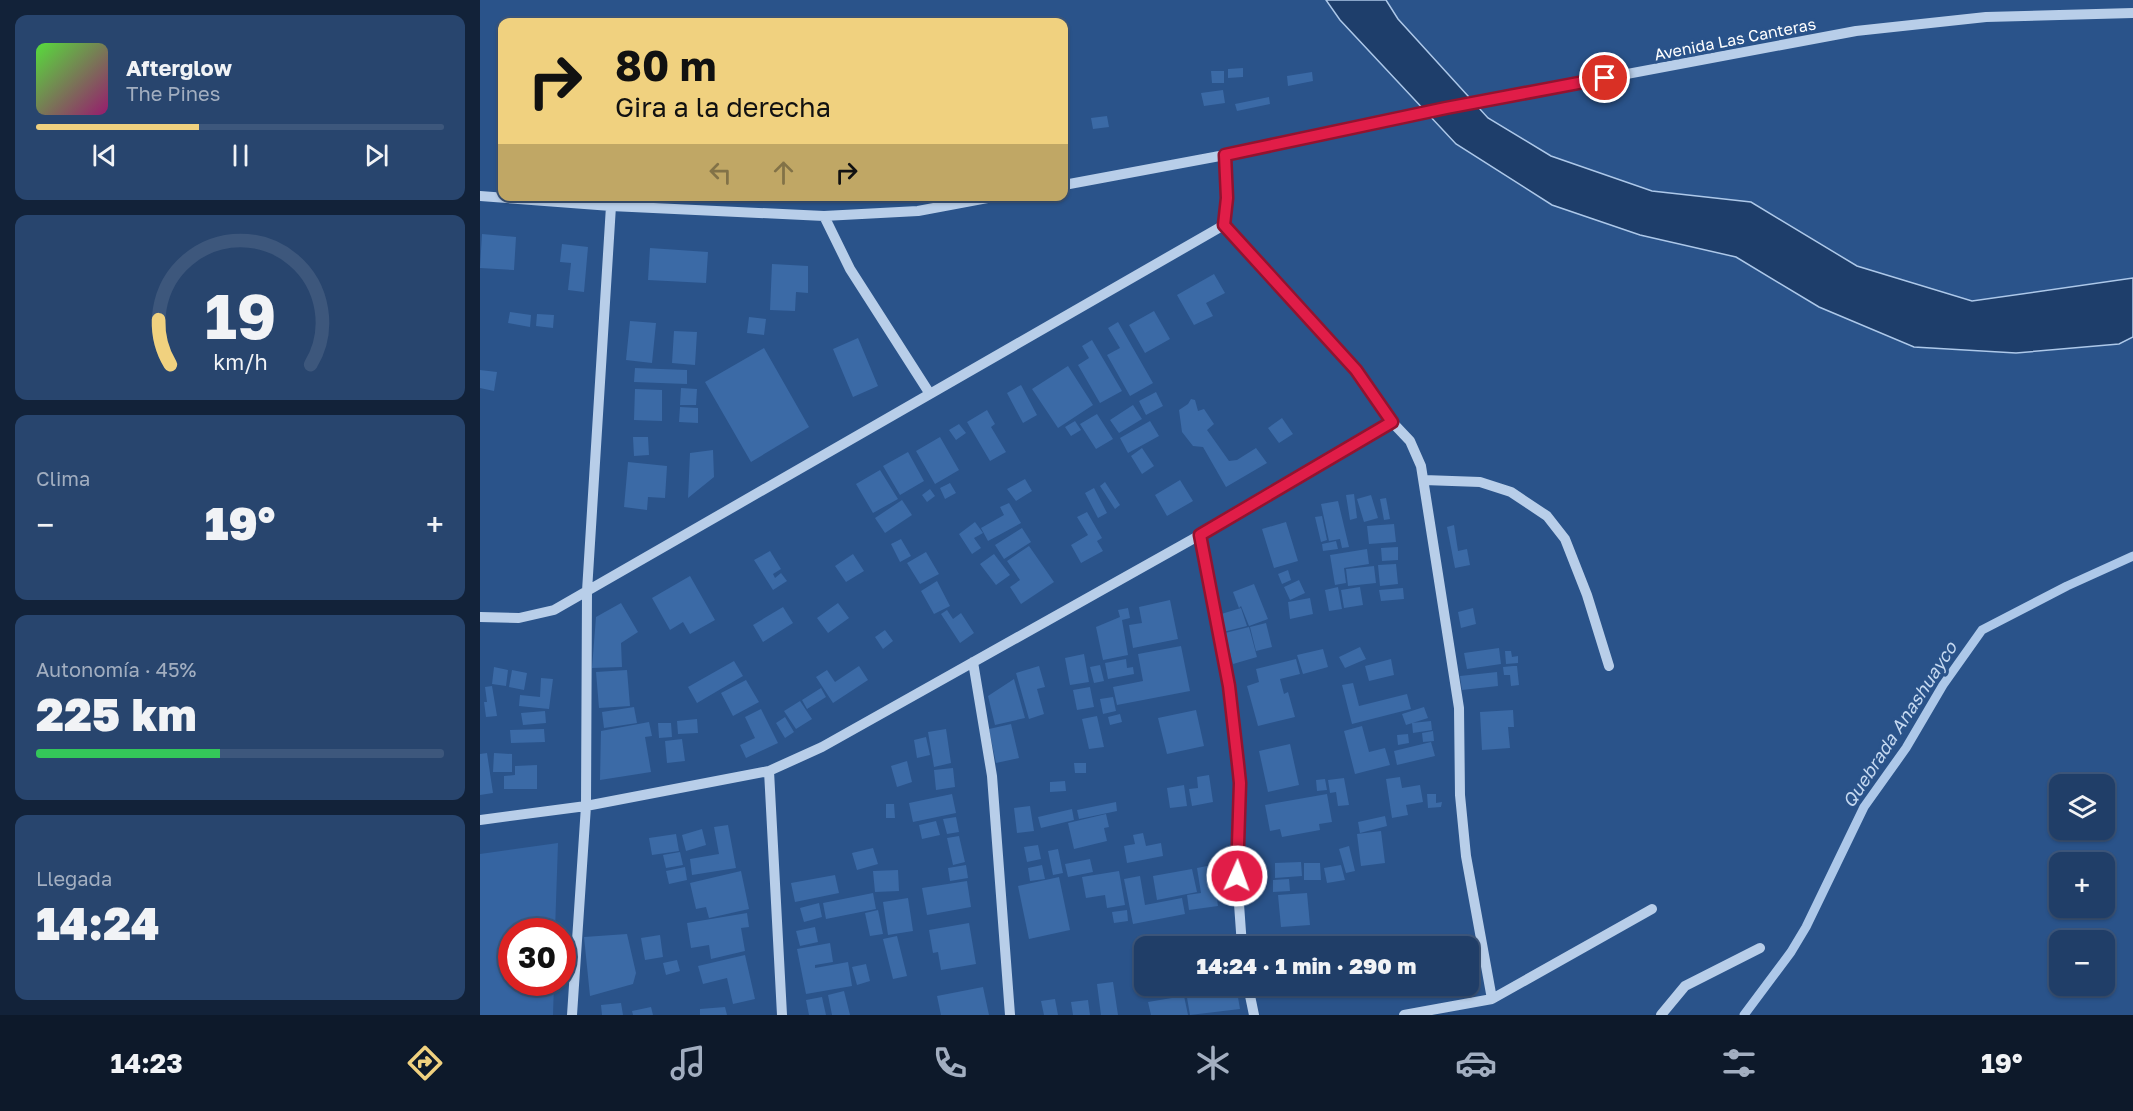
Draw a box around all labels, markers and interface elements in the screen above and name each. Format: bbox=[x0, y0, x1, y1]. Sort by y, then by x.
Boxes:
street label: Avenida Las Canteras bbox=[1652, 14, 1818, 64]
text: 80 m bbox=[615, 40, 716, 90]
icon: right bbox=[516, 42, 594, 120]
pin bbox=[1579, 52, 1630, 103]
text: Afterglow bbox=[126, 54, 232, 81]
icon: arrive bbox=[1588, 61, 1621, 94]
text: The Pines bbox=[126, 81, 220, 105]
text: Gira a la derecha bbox=[615, 91, 831, 123]
icon: previous bbox=[88, 139, 121, 172]
icon: pause bbox=[224, 139, 257, 172]
icon: next bbox=[360, 139, 393, 172]
icon: left bbox=[704, 156, 737, 189]
icon: ahead bbox=[767, 156, 800, 189]
icon: right bbox=[830, 156, 863, 189]
text: 19 bbox=[204, 278, 276, 353]
text: km/h bbox=[213, 349, 267, 375]
text: Clima bbox=[36, 466, 90, 490]
text: 19° bbox=[205, 496, 275, 550]
text: − bbox=[36, 505, 54, 544]
text: + bbox=[426, 505, 444, 544]
water label: Quebrada Anashuayco bbox=[1837, 636, 1962, 812]
text: Autonomía · 45% bbox=[36, 657, 196, 681]
text: 225 km bbox=[36, 687, 197, 741]
map controls bbox=[2049, 774, 2115, 996]
button: layers bbox=[2049, 774, 2115, 840]
position arrow bbox=[1205, 844, 1269, 908]
button: + bbox=[2049, 852, 2115, 918]
text: Llegada bbox=[36, 866, 112, 890]
text: 14:24 bbox=[36, 896, 160, 950]
speed limit sign: 30 bbox=[498, 918, 576, 996]
button: − bbox=[2049, 930, 2115, 996]
text: 14:24 · 1 min · 290 m bbox=[1197, 952, 1416, 979]
icon: directions bbox=[404, 1042, 446, 1084]
icon: music bbox=[667, 1042, 709, 1084]
icon: phone bbox=[929, 1042, 971, 1084]
icon: climate bbox=[1192, 1042, 1234, 1084]
icon: car bbox=[1455, 1042, 1497, 1084]
icon: filters bbox=[1718, 1042, 1760, 1084]
text: 14:23 bbox=[110, 1047, 183, 1079]
text: 19° bbox=[1981, 1047, 2023, 1079]

